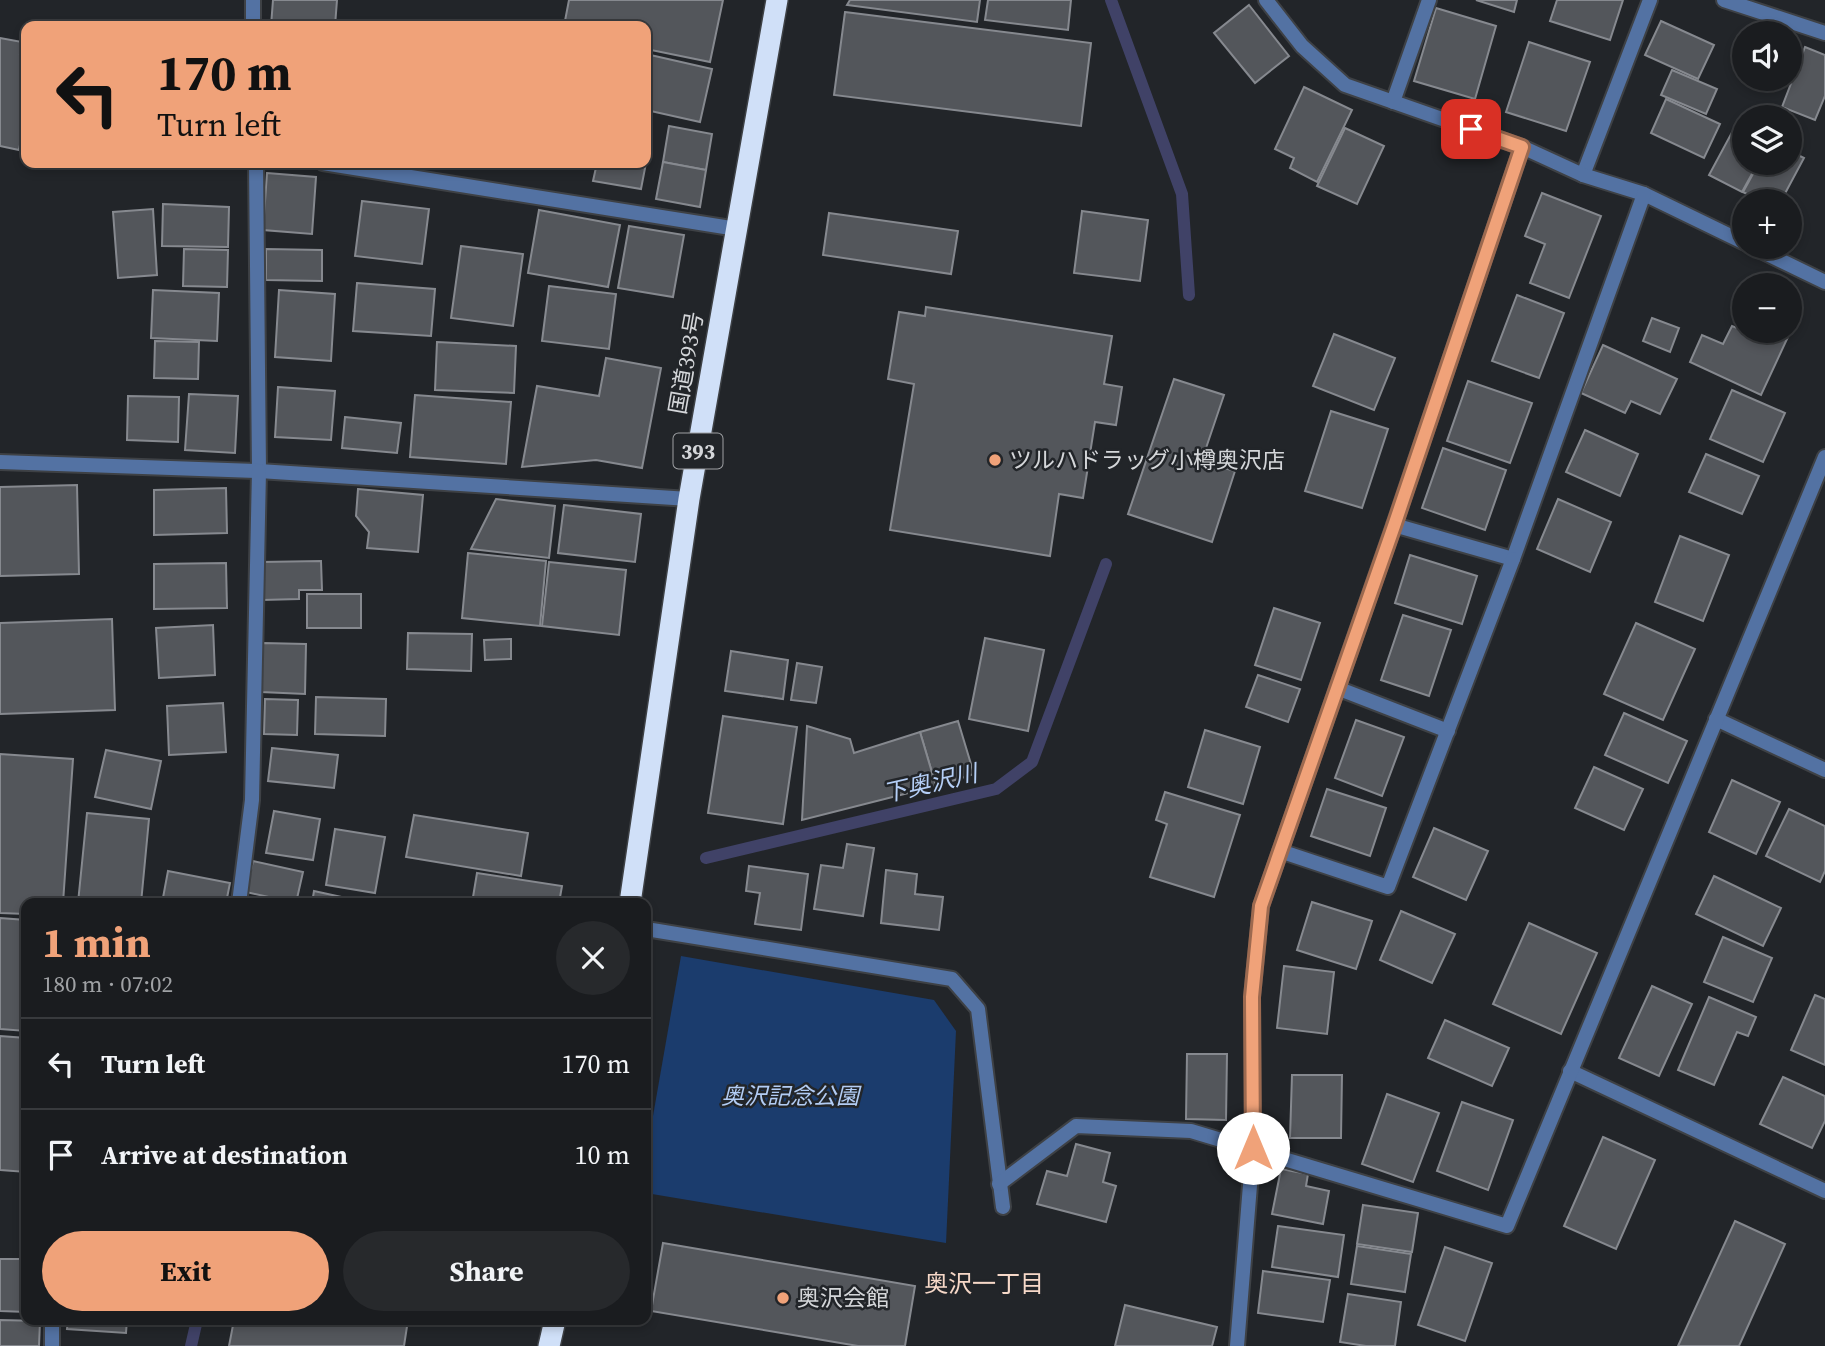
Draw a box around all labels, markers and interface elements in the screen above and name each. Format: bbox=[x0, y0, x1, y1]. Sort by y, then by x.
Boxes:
map controls bbox=[1732, 21, 1802, 343]
button: sound bbox=[1732, 21, 1802, 91]
text: 170 m bbox=[157, 39, 292, 106]
icon: left bbox=[42, 49, 133, 140]
pin bbox=[1441, 99, 1501, 159]
text: Turn left bbox=[157, 103, 281, 147]
button: layers bbox=[1732, 105, 1802, 175]
icon: arrive bbox=[1452, 110, 1490, 148]
button: + bbox=[1732, 189, 1802, 259]
button: − bbox=[1732, 273, 1802, 343]
street label: 国道393号 bbox=[661, 309, 711, 417]
road number: 393 bbox=[674, 434, 722, 468]
place label: ツルハドラッグ小樽奥沢店 bbox=[1009, 444, 1285, 476]
marker: ツルハドラッグ小樽奥沢店 bbox=[987, 452, 1003, 468]
water label: 下奥沢川 bbox=[880, 755, 983, 810]
text: 1 min bbox=[42, 913, 151, 971]
button: close bbox=[556, 921, 630, 995]
text: 180 m · 07:02 bbox=[42, 968, 173, 1000]
icon: left bbox=[42, 1045, 80, 1083]
text: Turn left bbox=[101, 1046, 205, 1082]
text: 170 m bbox=[562, 1046, 630, 1082]
park label: 奥沢記念公園 bbox=[721, 1080, 862, 1112]
position arrow bbox=[1216, 1111, 1290, 1185]
icon: arrive bbox=[42, 1136, 80, 1174]
text: Arrive at destination bbox=[101, 1137, 348, 1173]
text: 10 m bbox=[575, 1137, 630, 1173]
button: Exit bbox=[42, 1231, 329, 1311]
button: Share bbox=[343, 1231, 630, 1311]
district label: 奥沢一丁目 bbox=[924, 1267, 1044, 1300]
place label: 奥沢会館 bbox=[797, 1282, 889, 1314]
marker: 奥沢会館 bbox=[775, 1290, 791, 1306]

